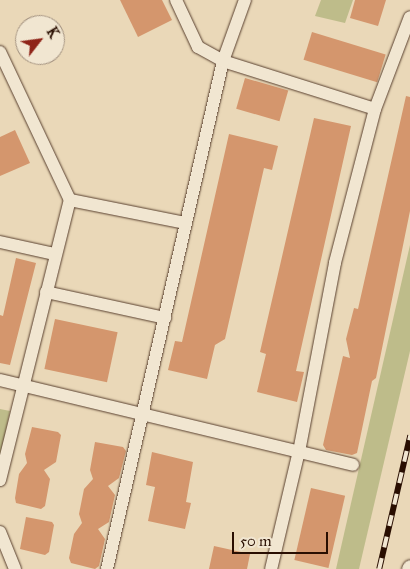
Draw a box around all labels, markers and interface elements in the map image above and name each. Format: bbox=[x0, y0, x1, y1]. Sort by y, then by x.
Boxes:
north arrow bbox=[15, 15, 65, 65]
text: K bbox=[43, 24, 62, 41]
scale bar bbox=[235, 522, 331, 554]
text: 50 m bbox=[240, 532, 272, 550]

